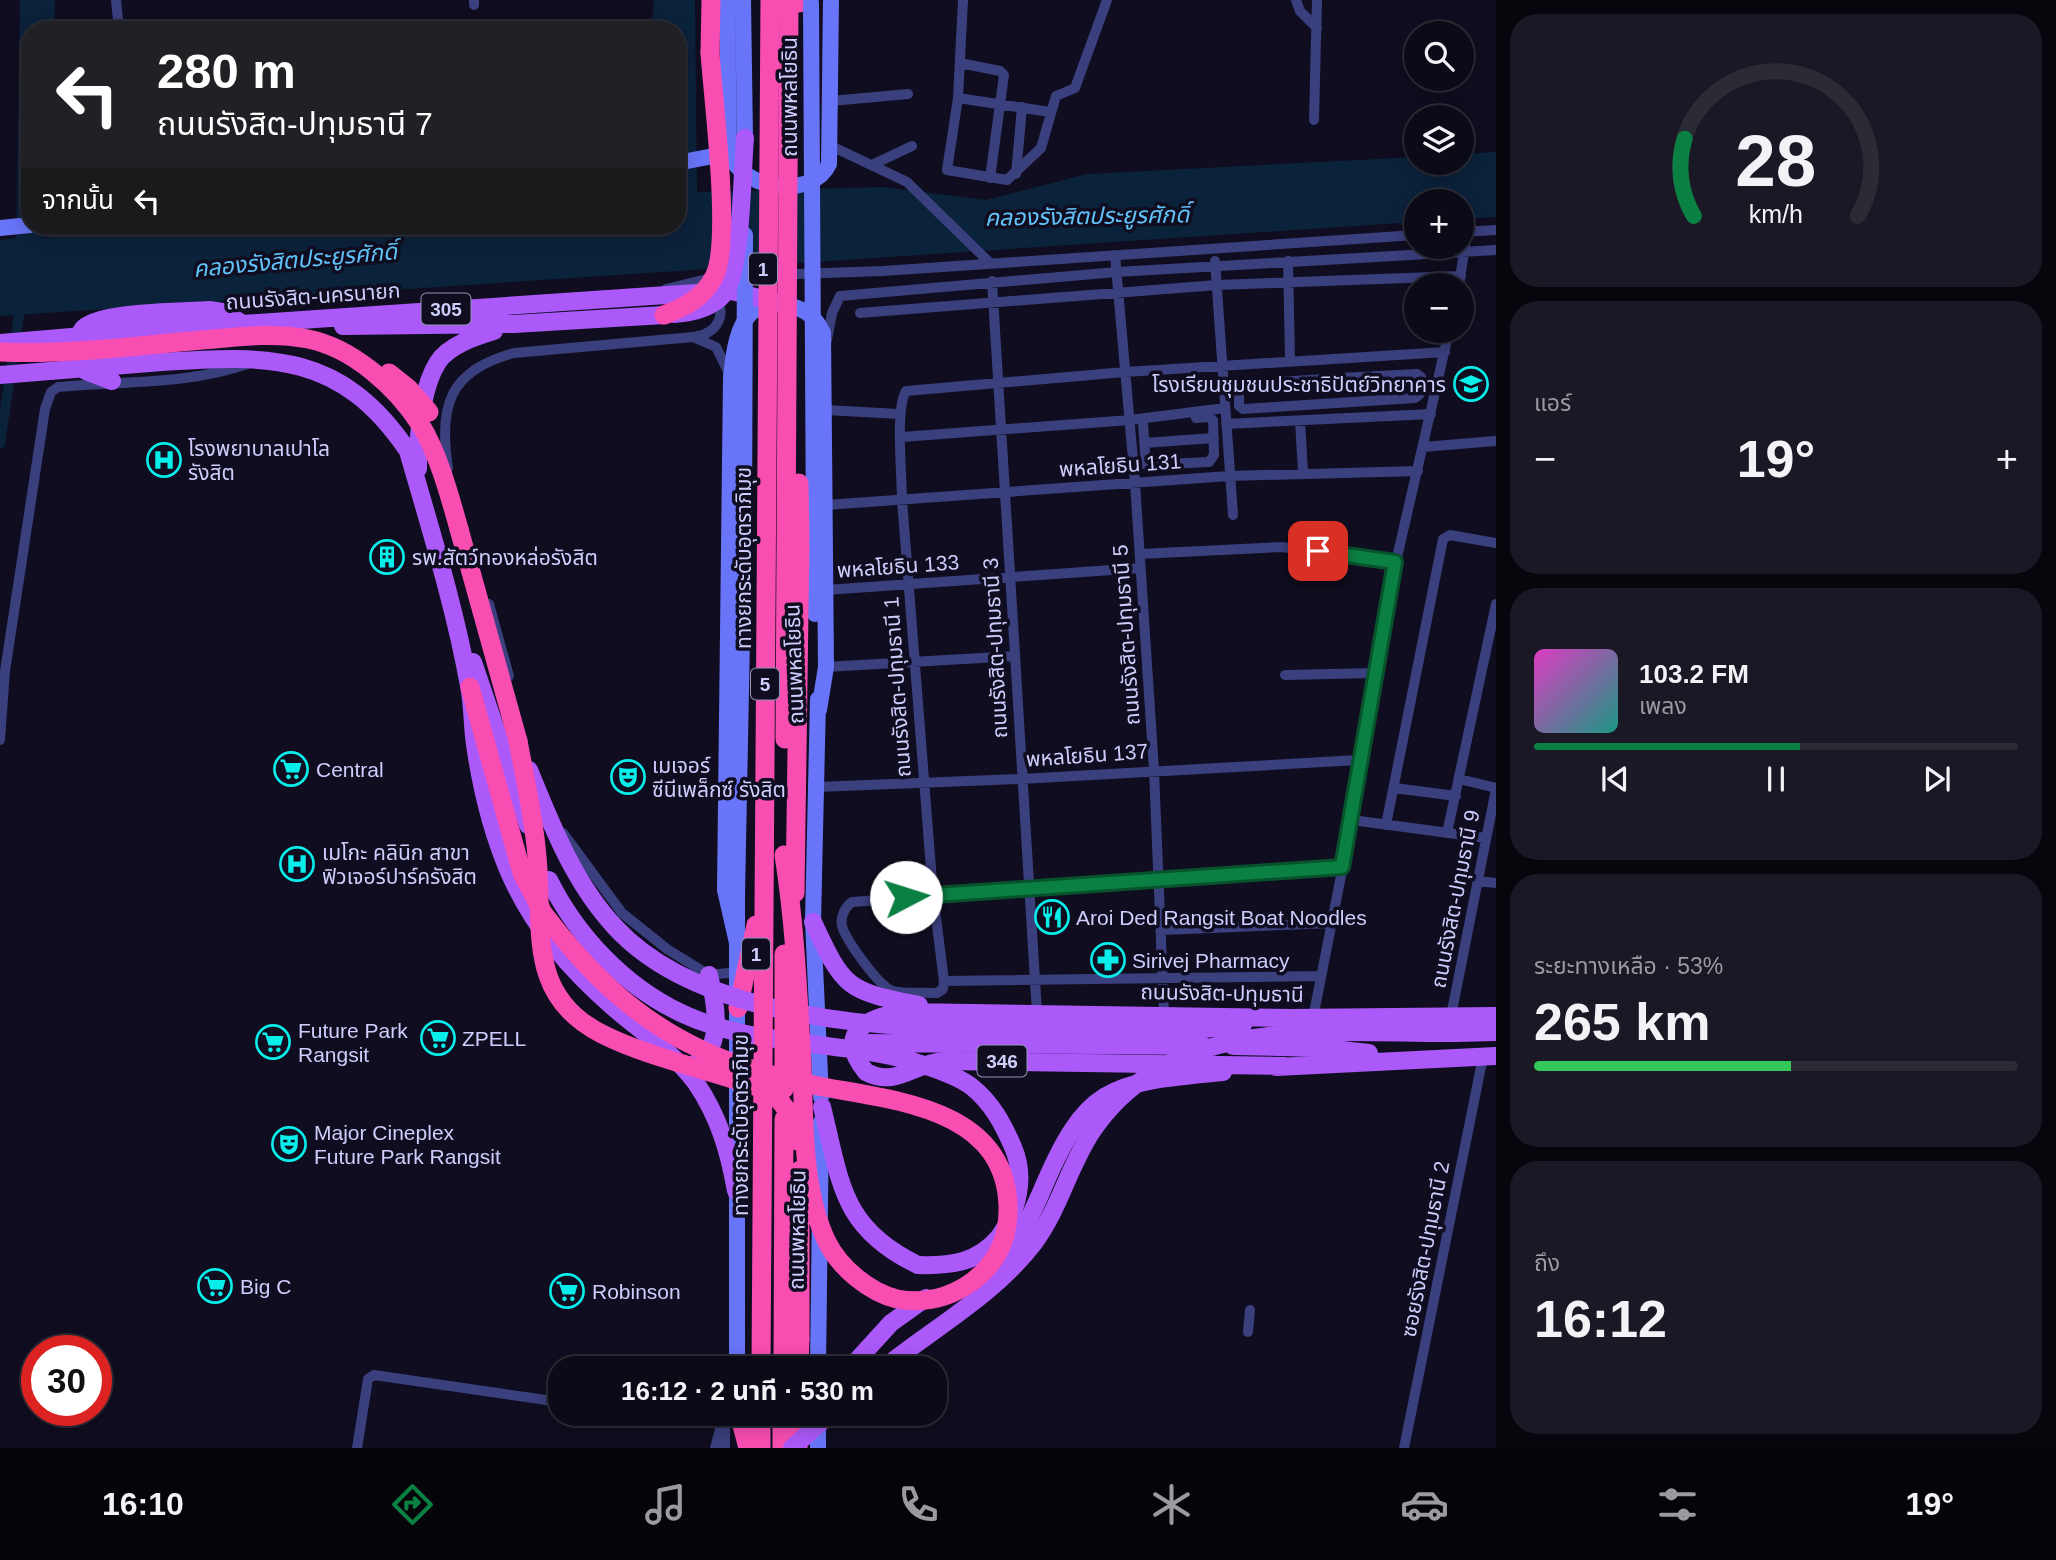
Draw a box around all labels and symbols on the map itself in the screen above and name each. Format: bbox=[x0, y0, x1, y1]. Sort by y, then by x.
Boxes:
street label: ถนนพหลโยธิน bbox=[778, 37, 801, 157]
water label: คลองรังสิตประยูรศักดิ์ bbox=[985, 200, 1195, 233]
water label: คลองรังสิตประยูรศักดิ์ bbox=[192, 237, 404, 284]
road number: 1 bbox=[749, 254, 777, 284]
street label: ถนนรังสิต-นครนายก bbox=[225, 278, 401, 314]
road number: 305 bbox=[422, 294, 471, 324]
school or university icon: โรงเรียนชุมชนประชาธิปัตย์วิทยาคาร bbox=[1452, 365, 1490, 403]
place label: โรงเรียนชุมชนประชาธิปัตย์วิทยาคาร bbox=[1152, 373, 1446, 398]
place label: โรงพยาบาลเปาโล รังสิต bbox=[188, 437, 330, 484]
hospital icon: โรงพยาบาลเปาโล รังสิต bbox=[145, 441, 183, 479]
street label: พหลโยธิน 131 bbox=[1058, 449, 1182, 481]
street label: ทางยกระดับอุตราภิมุข bbox=[732, 467, 757, 649]
pin bbox=[1288, 521, 1348, 581]
building icon: รพ.สัตว์ทองหล่อรังสิต bbox=[368, 538, 406, 576]
street label: ถนนรังสิต-ปทุมธานี 5 bbox=[1108, 544, 1146, 726]
place label: รพ.สัตว์ทองหล่อรังสิต bbox=[412, 546, 598, 569]
street label: พหลโยธิน 133 bbox=[836, 550, 960, 582]
street label: ถนนรังสิต-ปทุมธานี 3 bbox=[979, 557, 1013, 739]
street label: ถนนรังสิต-ปทุมธานี 1 bbox=[879, 596, 917, 778]
street label: ถนนพหลโยธิน bbox=[780, 604, 808, 724]
road number: 5 bbox=[751, 668, 779, 699]
street label: พหลโยธิน 137 bbox=[1025, 739, 1149, 771]
supermarket icon: Central bbox=[272, 750, 310, 788]
place label: เมเจอร์ ซีนีเพล็กซ์ รังสิต bbox=[652, 754, 786, 801]
place label: Central bbox=[316, 758, 384, 781]
theatre icon: เมเจอร์ ซีนีเพล็กซ์ รังสิต bbox=[609, 758, 647, 796]
street label: ถนนรังสิต-ปทุมธานี 9 bbox=[1426, 808, 1486, 990]
place label: เมโกะ คลินิก สาขา ฟิวเจอร์ปาร์ครังสิต bbox=[322, 841, 477, 888]
hospital icon: เมโกะ คลินิก สาขา ฟิวเจอร์ปาร์ครังสิต bbox=[278, 845, 316, 883]
position arrow bbox=[869, 860, 943, 934]
restaurant icon: Aroi Ded Rangsit Boat Noodles bbox=[1033, 898, 1071, 936]
place label: Aroi Ded Rangsit Boat Noodles bbox=[1076, 906, 1367, 929]
road number: 1 bbox=[742, 938, 770, 970]
pharmacy icon: Sirivej Pharmacy bbox=[1089, 941, 1127, 979]
place label: Sirivej Pharmacy bbox=[1132, 949, 1290, 972]
street label: ถนนรังสิต-ปทุมธานี bbox=[1140, 980, 1304, 1008]
place label: Future Park Rangsit bbox=[298, 1019, 408, 1066]
supermarket icon: ZPELL bbox=[419, 1019, 457, 1057]
supermarket icon: Future Park Rangsit bbox=[254, 1023, 292, 1061]
place label: ZPELL bbox=[462, 1027, 526, 1050]
street label: ทางยกระดับอุตราภิมุข bbox=[729, 1034, 754, 1216]
road number: 346 bbox=[978, 1046, 1026, 1077]
place label: Major Cineplex Future Park Rangsit bbox=[314, 1121, 501, 1168]
theatre icon: Major Cineplex Future Park Rangsit bbox=[270, 1125, 308, 1163]
street label: ซอยรังสิต-ปทุมธานี 2 bbox=[1397, 1159, 1455, 1339]
street label: ถนนพหลโยธิน bbox=[784, 1170, 810, 1290]
supermarket icon: Big C bbox=[196, 1267, 234, 1305]
supermarket icon: Robinson bbox=[548, 1272, 586, 1310]
place label: Big C bbox=[240, 1275, 291, 1298]
place label: Robinson bbox=[592, 1280, 681, 1303]
speed limit sign: 30 bbox=[21, 1335, 112, 1426]

